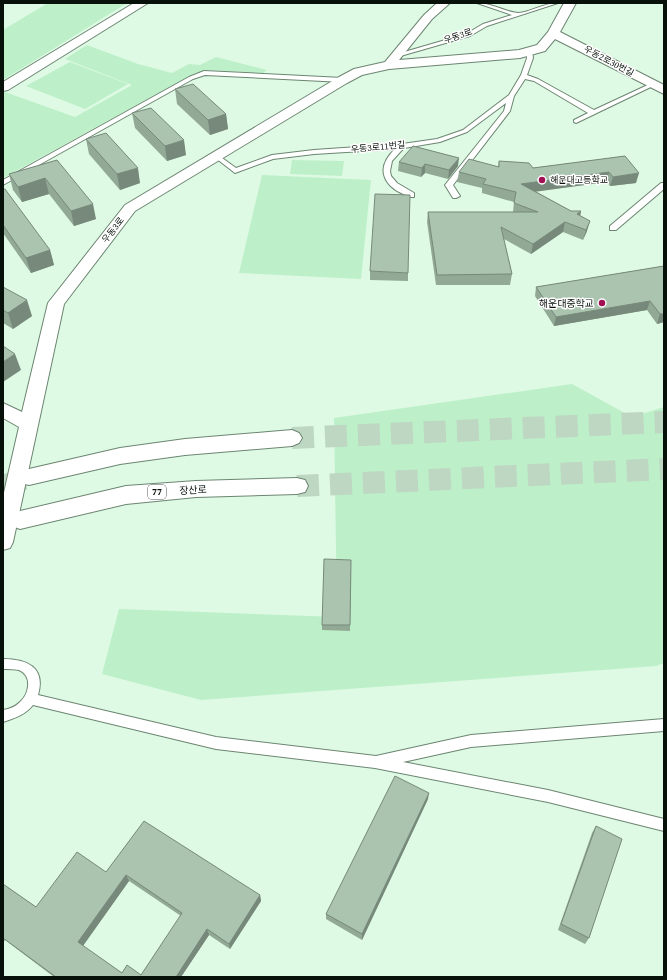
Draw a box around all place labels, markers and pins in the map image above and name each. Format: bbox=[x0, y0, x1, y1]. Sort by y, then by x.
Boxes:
place label: 해운대고등학교 bbox=[550, 174, 608, 186]
marker: 해운대고등학교 bbox=[537, 175, 547, 185]
place label: 해운대중학교 bbox=[539, 297, 594, 310]
marker: 해운대중학교 bbox=[597, 298, 607, 308]

